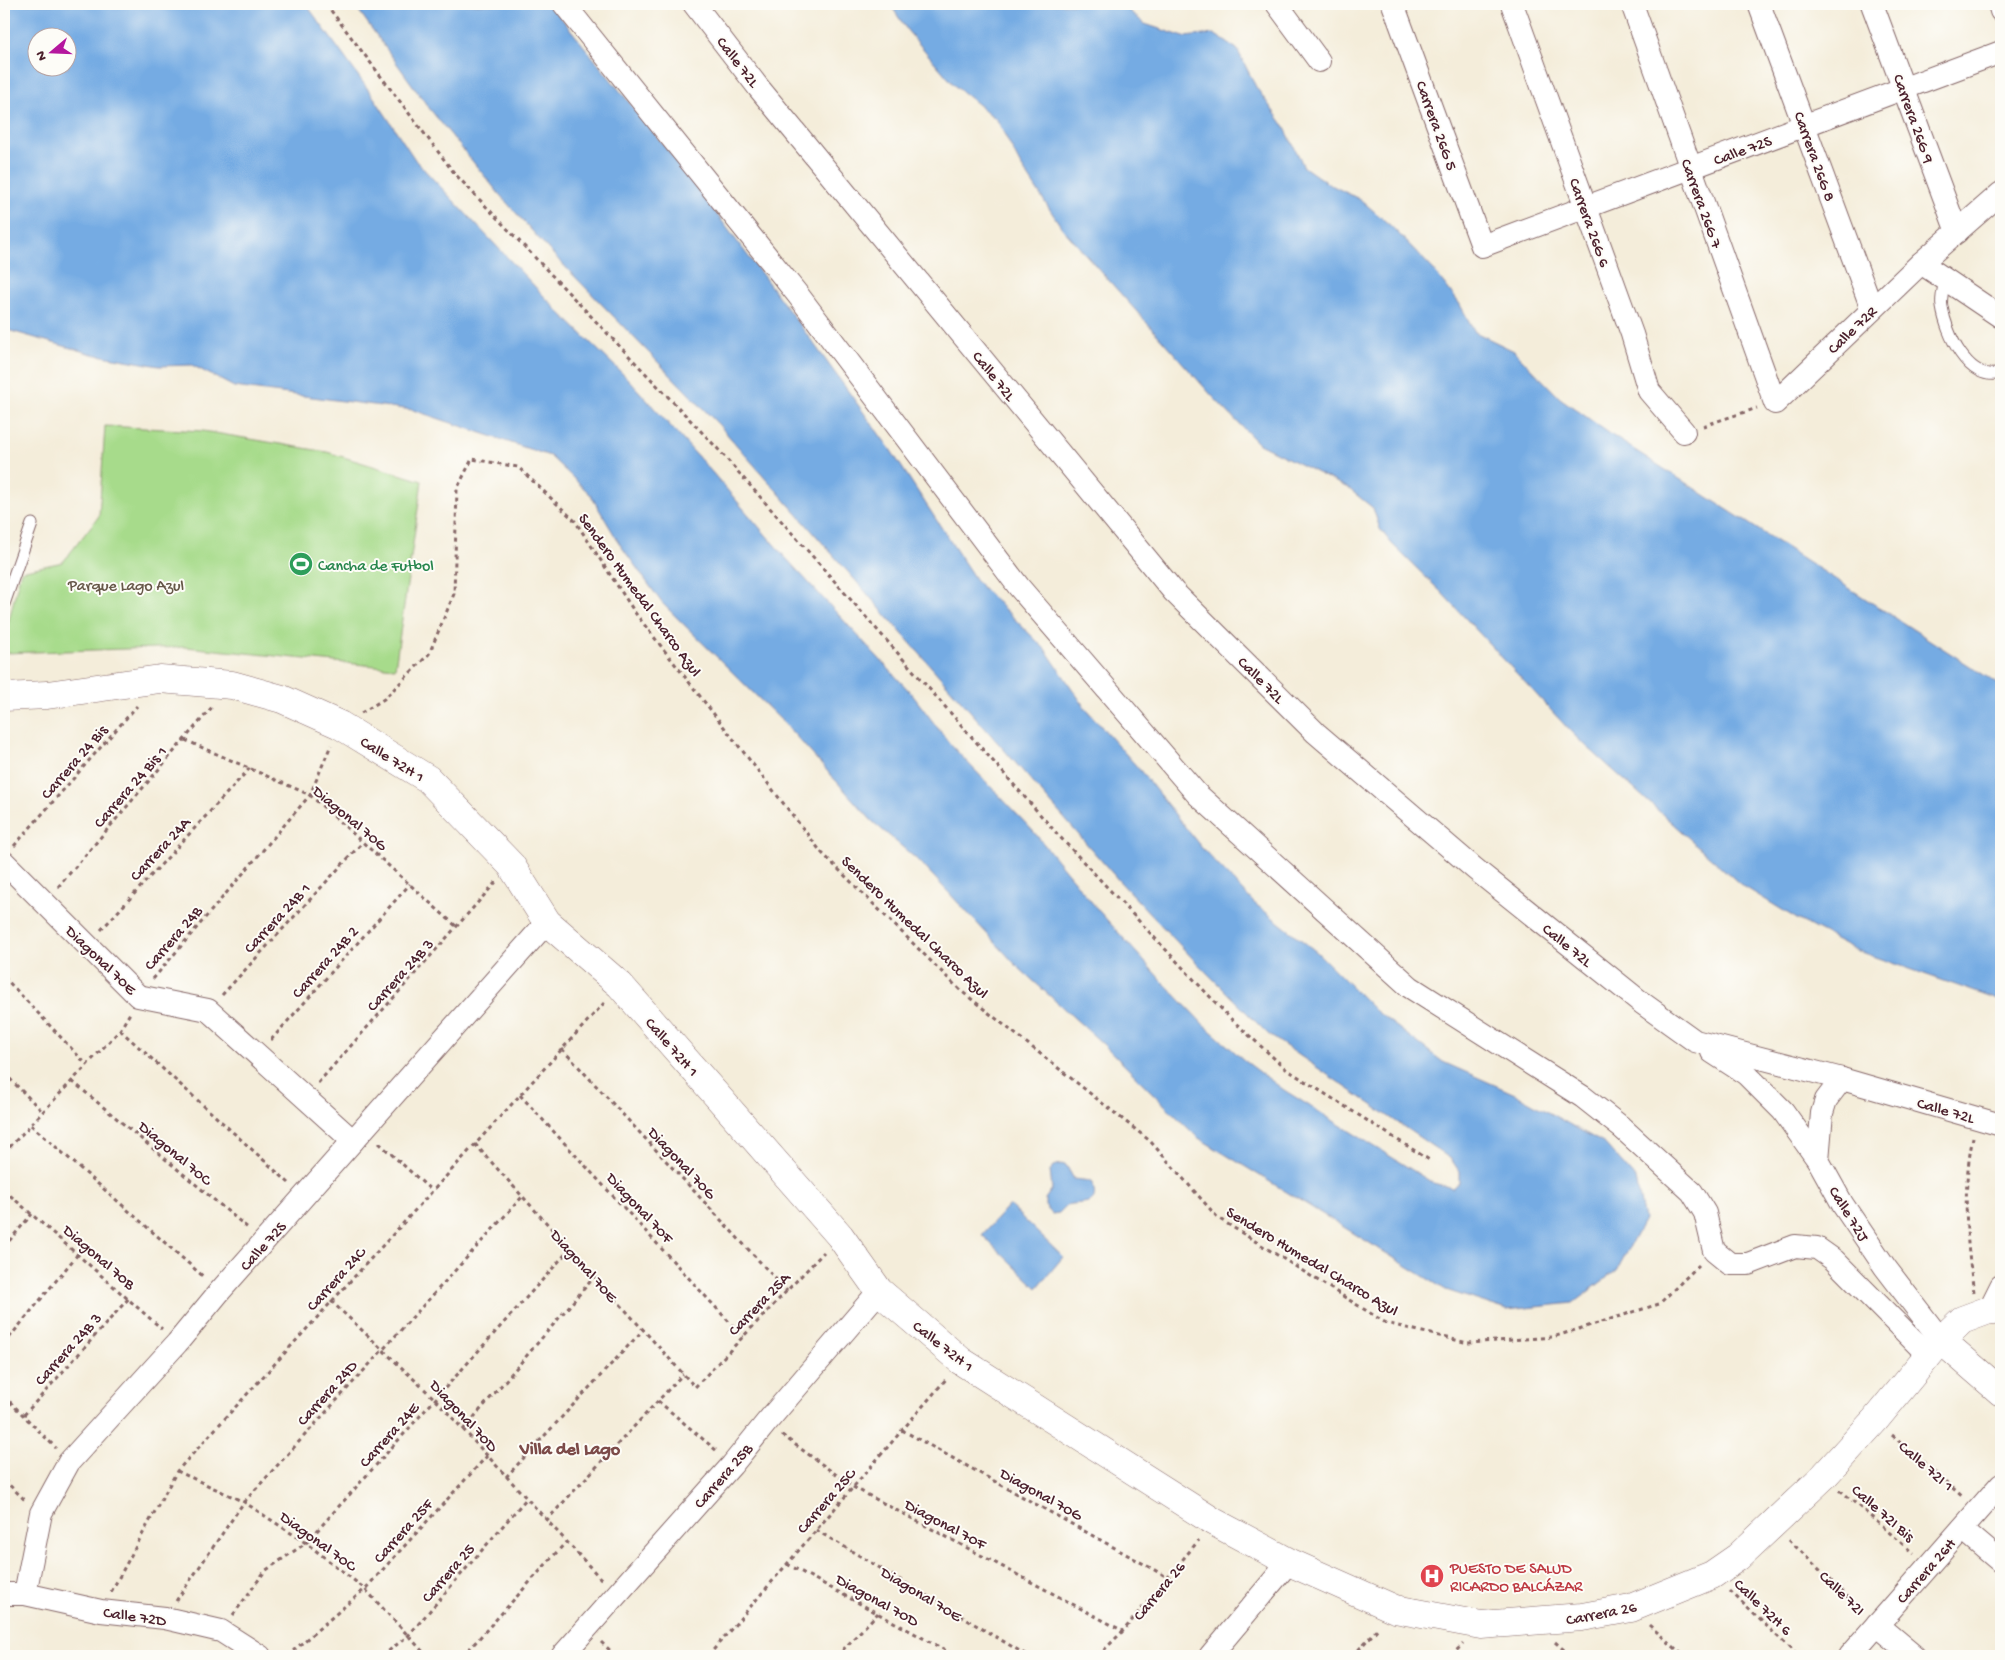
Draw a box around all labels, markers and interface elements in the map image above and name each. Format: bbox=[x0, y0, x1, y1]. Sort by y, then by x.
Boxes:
north arrow bbox=[28, 28, 78, 78]
street label: Calle 72L bbox=[711, 34, 762, 93]
text: N bbox=[33, 48, 52, 63]
street label: Carrera 26G 9 bbox=[1887, 72, 1937, 166]
street label: Carrera 26G 5 bbox=[1410, 79, 1460, 173]
street label: Carrera 26G 8 bbox=[1788, 110, 1838, 205]
street label: Calle 72S bbox=[1712, 133, 1775, 172]
street label: Carrera 26G 7 bbox=[1675, 157, 1725, 252]
street label: Carrera 26G 6 bbox=[1563, 176, 1613, 271]
street label: Calle 72R bbox=[1825, 303, 1882, 360]
street label: Calle 72L bbox=[966, 348, 1019, 407]
street label: Sendero Humedal Charco Azul bbox=[572, 511, 704, 681]
sports icon: Cancha de Futbol bbox=[288, 551, 314, 577]
place label: Cancha de Futbol bbox=[318, 558, 434, 577]
park label: Parque Lago Azul bbox=[67, 578, 184, 597]
street label: Calle 72L bbox=[1232, 654, 1288, 710]
street label: Carrera 24 Bis bbox=[38, 721, 114, 804]
street label: Calle 72H 1 bbox=[355, 734, 427, 788]
street label: Carrera 24 Bis 1 bbox=[91, 743, 172, 833]
street label: Diagonal 70G bbox=[307, 782, 391, 857]
street label: Carrera 24A bbox=[127, 813, 197, 886]
street label: Sendero Humedal Charco Azul bbox=[836, 853, 991, 1004]
street label: Carrera 24B 1 bbox=[241, 880, 316, 959]
street label: Carrera 24B bbox=[142, 903, 208, 975]
street label: Calle 72L bbox=[1537, 921, 1595, 973]
street label: Diagonal 70E bbox=[59, 922, 140, 1001]
street label: Carrera 24B 2 bbox=[289, 923, 364, 1003]
street label: Carrera 24B 3 bbox=[364, 936, 439, 1017]
street label: Calle 72H 1 bbox=[640, 1015, 701, 1082]
street label: Calle 72L bbox=[1914, 1095, 1977, 1130]
street label: Diagonal 70C bbox=[132, 1118, 215, 1192]
street label: Diagonal 70G bbox=[642, 1124, 719, 1205]
street label: Diagonal 70F bbox=[600, 1169, 676, 1249]
street label: Calle 72J bbox=[1823, 1184, 1872, 1247]
street label: Sendero Humedal Charco Azul bbox=[1222, 1204, 1401, 1322]
street label: Calle 72S bbox=[237, 1218, 292, 1276]
street label: Diagonal 70B bbox=[57, 1221, 138, 1296]
street label: Diagonal 70E bbox=[544, 1226, 621, 1308]
street label: Carrera 24C bbox=[304, 1243, 372, 1316]
street label: Carrera 25A bbox=[725, 1269, 797, 1341]
street label: Carrera 24B 3 bbox=[32, 1310, 107, 1391]
street label: Calle 72H 1 bbox=[908, 1318, 976, 1377]
street label: Carrera 24D bbox=[294, 1357, 363, 1431]
street label: Diagonal 70D bbox=[423, 1377, 501, 1458]
street label: Carrera 24E bbox=[356, 1399, 425, 1473]
street label: Calle 72I 1 bbox=[1893, 1439, 1956, 1497]
district label: Villa del Lago bbox=[519, 1440, 621, 1461]
street label: Carrera 25B bbox=[691, 1440, 759, 1514]
street label: Carrera 25C bbox=[794, 1465, 862, 1539]
street label: Diagonal 70G bbox=[995, 1465, 1086, 1527]
street label: Calle 72I Bis bbox=[1846, 1482, 1918, 1548]
street label: Carrera 25F bbox=[371, 1496, 439, 1568]
street label: Diagonal 70F bbox=[899, 1496, 989, 1556]
street label: Diagonal 70C bbox=[274, 1508, 360, 1578]
street label: Carrera 26H bbox=[1894, 1535, 1962, 1609]
street label: Carrera 25 bbox=[419, 1541, 480, 1608]
street label: Carrera 26 bbox=[1130, 1558, 1191, 1626]
place label: PUESTO DE SALUD RICARDO BALCÁZAR bbox=[1449, 1561, 1583, 1598]
hospital icon: PUESTO DE SALUD RICARDO BALCÁZAR bbox=[1419, 1563, 1445, 1589]
street label: Diagonal 70E bbox=[875, 1564, 965, 1628]
street label: Calle 72I bbox=[1814, 1568, 1868, 1621]
street label: Diagonal 70D bbox=[831, 1571, 922, 1633]
street label: Calle 72H 6 bbox=[1728, 1576, 1795, 1642]
street label: Carrera 26 bbox=[1565, 1599, 1639, 1632]
street label: Calle 72D bbox=[102, 1605, 168, 1632]

